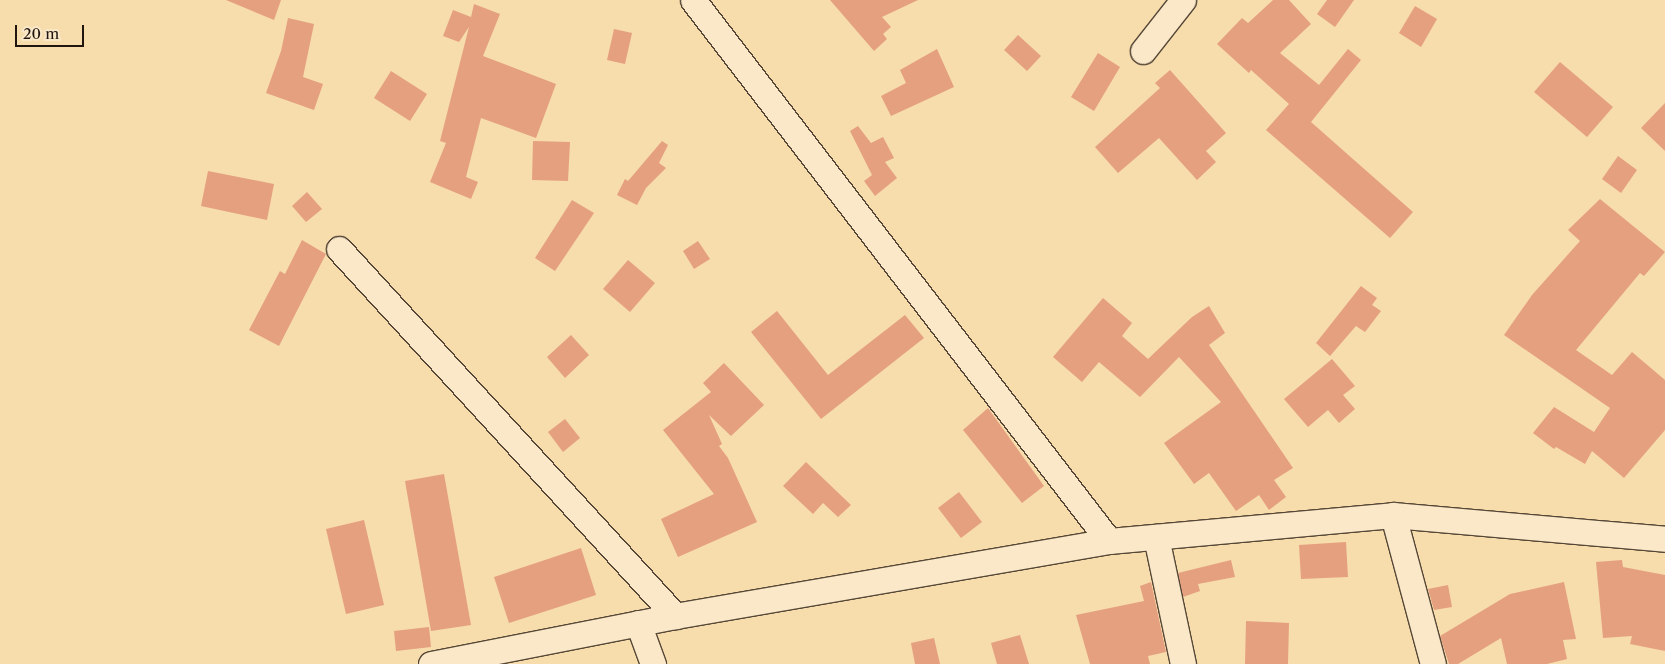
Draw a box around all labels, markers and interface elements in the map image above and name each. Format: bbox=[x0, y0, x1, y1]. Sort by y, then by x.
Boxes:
scale bar bbox=[18, 15, 86, 47]
text: 20 m bbox=[23, 24, 59, 43]

